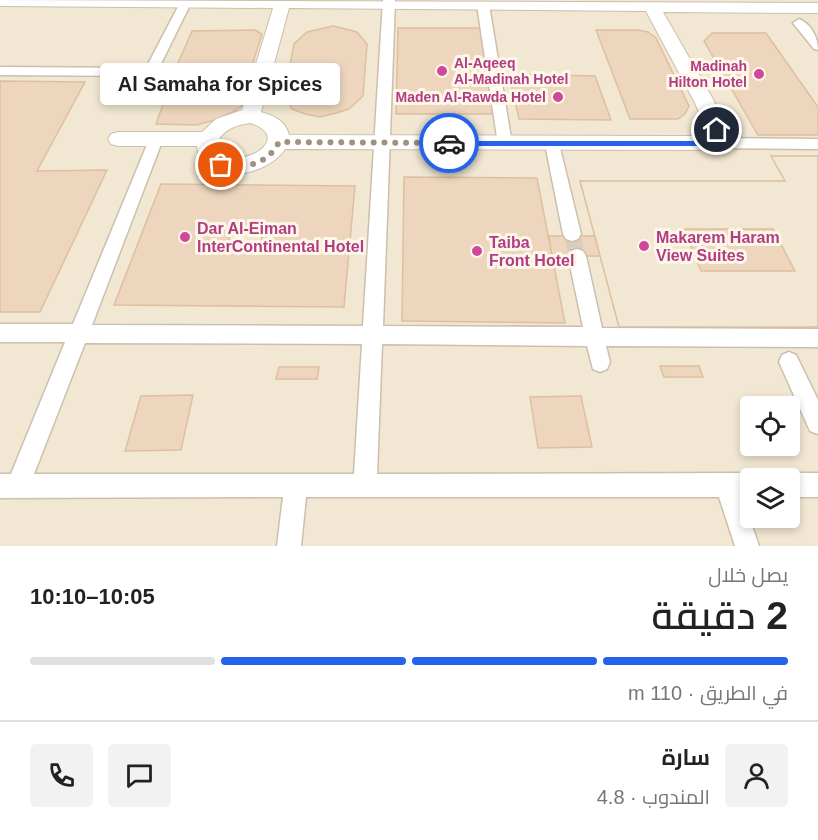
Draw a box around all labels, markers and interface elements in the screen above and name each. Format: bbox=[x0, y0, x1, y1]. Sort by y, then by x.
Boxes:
place label: Al-Aqeeq Al-Madinah Hotel bbox=[454, 55, 568, 87]
place label: Madinah Hilton Hotel bbox=[668, 58, 747, 90]
callout: Al Samaha for Spices bbox=[101, 63, 341, 105]
marker: Al-Aqeeq Al-Madinah Hotel bbox=[435, 64, 449, 78]
marker: Madinah Hilton Hotel bbox=[752, 67, 766, 81]
text: Al Samaha for Spices bbox=[118, 73, 322, 95]
place label: Maden Al-Rawda Hotel bbox=[396, 89, 546, 105]
marker: Maden Al-Rawda Hotel bbox=[551, 90, 565, 104]
pin bbox=[691, 104, 742, 155]
courier bbox=[419, 113, 479, 173]
icon: home bbox=[700, 113, 733, 146]
icon: car bbox=[433, 127, 466, 160]
pin bbox=[195, 139, 246, 190]
icon: bag bbox=[204, 148, 237, 181]
place label: Dar Al-Eiman InterContinental Hotel bbox=[197, 220, 364, 255]
place label: Makarem Haram View Suites bbox=[656, 229, 780, 264]
marker: Dar Al-Eiman InterContinental Hotel bbox=[178, 230, 192, 244]
place label: Taiba Front Hotel bbox=[489, 234, 574, 269]
marker: Makarem Haram View Suites bbox=[637, 239, 651, 253]
marker: Taiba Front Hotel bbox=[470, 244, 484, 258]
map controls bbox=[740, 396, 800, 528]
button: locate bbox=[740, 396, 800, 456]
button: layers bbox=[740, 468, 800, 528]
text: يصل خلال bbox=[708, 564, 788, 586]
text: 10:05–10:10 bbox=[30, 584, 155, 609]
text: 2 دقيقة bbox=[652, 594, 788, 637]
text: في الطريق · 110 m bbox=[628, 682, 788, 704]
button: phone bbox=[30, 744, 93, 807]
button: chat bbox=[108, 744, 171, 807]
button: person bbox=[725, 744, 788, 807]
text: سارة bbox=[662, 745, 710, 770]
text: المندوب · 4.8 bbox=[597, 786, 710, 808]

